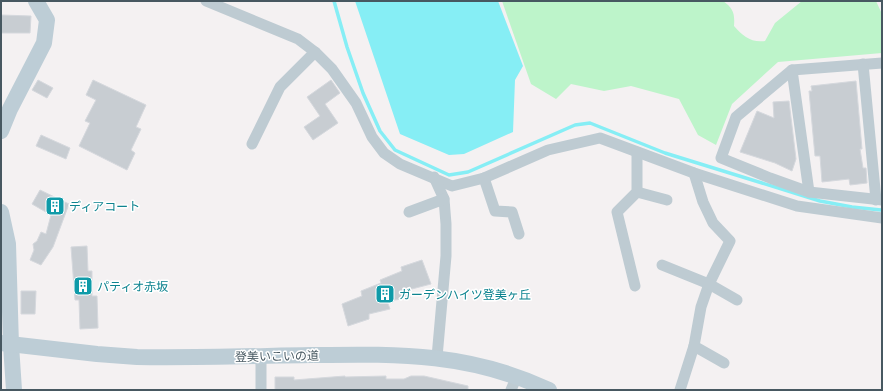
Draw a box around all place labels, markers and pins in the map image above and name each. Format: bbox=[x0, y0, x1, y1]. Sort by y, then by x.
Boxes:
building icon: ディアコート bbox=[44, 195, 66, 217]
place label: ディアコート bbox=[69, 199, 140, 214]
building icon: パティオ赤坂 bbox=[72, 275, 94, 297]
place label: パティオ赤坂 bbox=[97, 279, 168, 294]
building icon: ガーデンハイツ登美ヶ丘 bbox=[374, 283, 396, 305]
place label: ガーデンハイツ登美ヶ丘 bbox=[399, 287, 531, 302]

